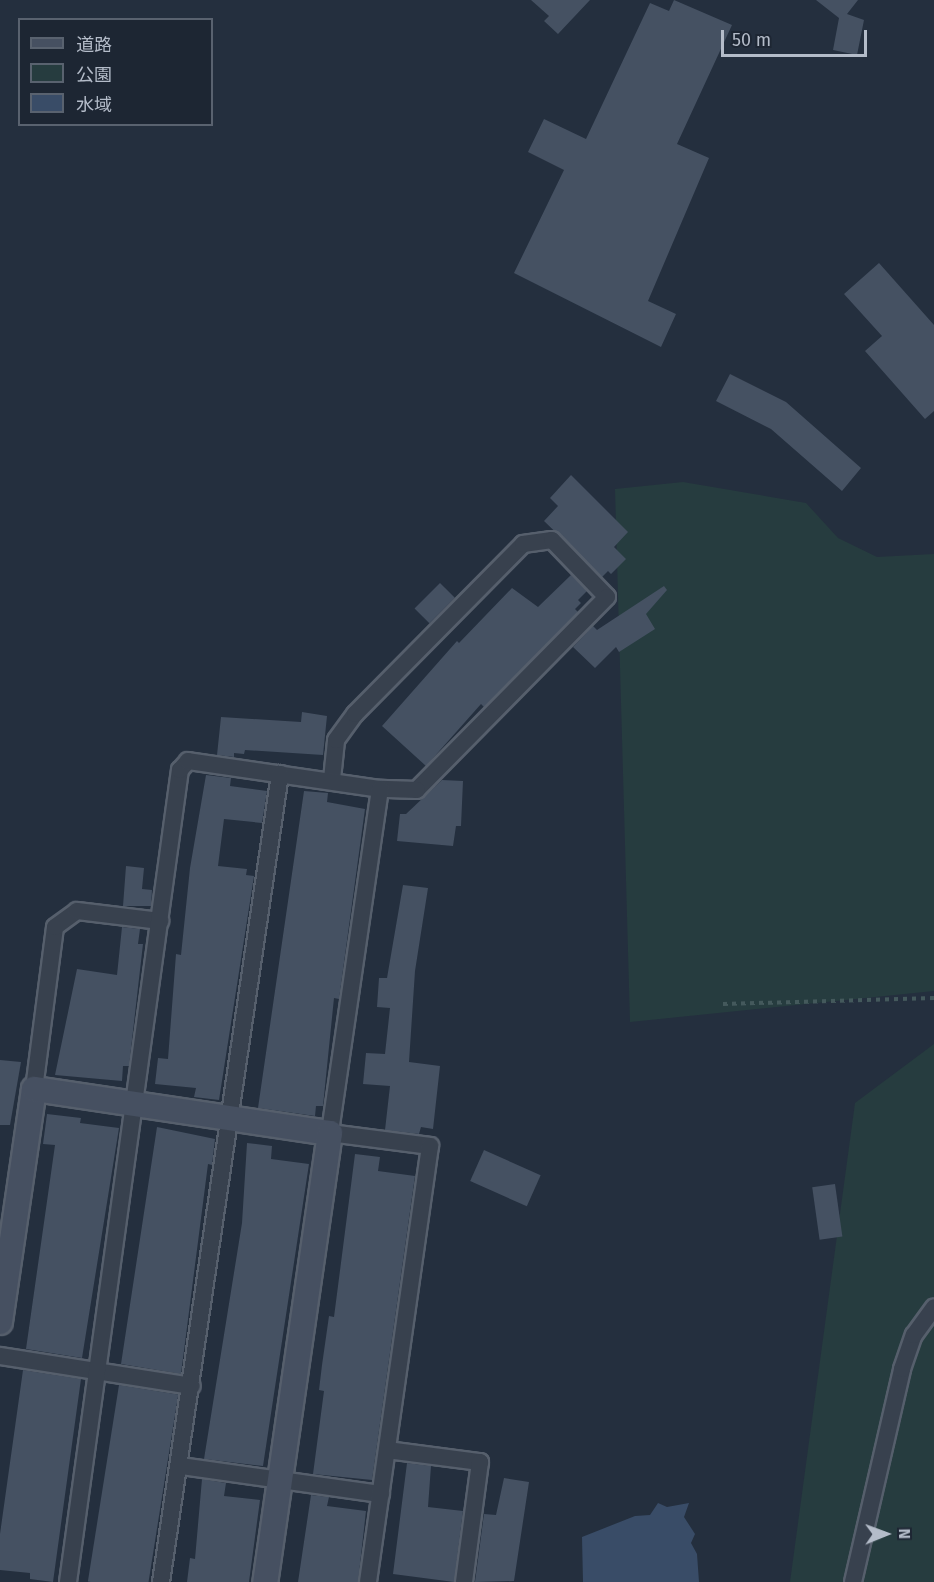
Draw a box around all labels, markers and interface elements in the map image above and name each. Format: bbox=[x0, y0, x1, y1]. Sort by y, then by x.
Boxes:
legend bbox=[18, 18, 213, 126]
scale bar bbox=[724, 18, 870, 56]
text: 50 m bbox=[732, 29, 771, 51]
text: 道路 bbox=[76, 34, 112, 56]
text: 公園 bbox=[76, 64, 112, 86]
text: 水域 bbox=[76, 94, 112, 116]
north arrow bbox=[856, 1504, 916, 1564]
text: N bbox=[895, 1528, 914, 1539]

